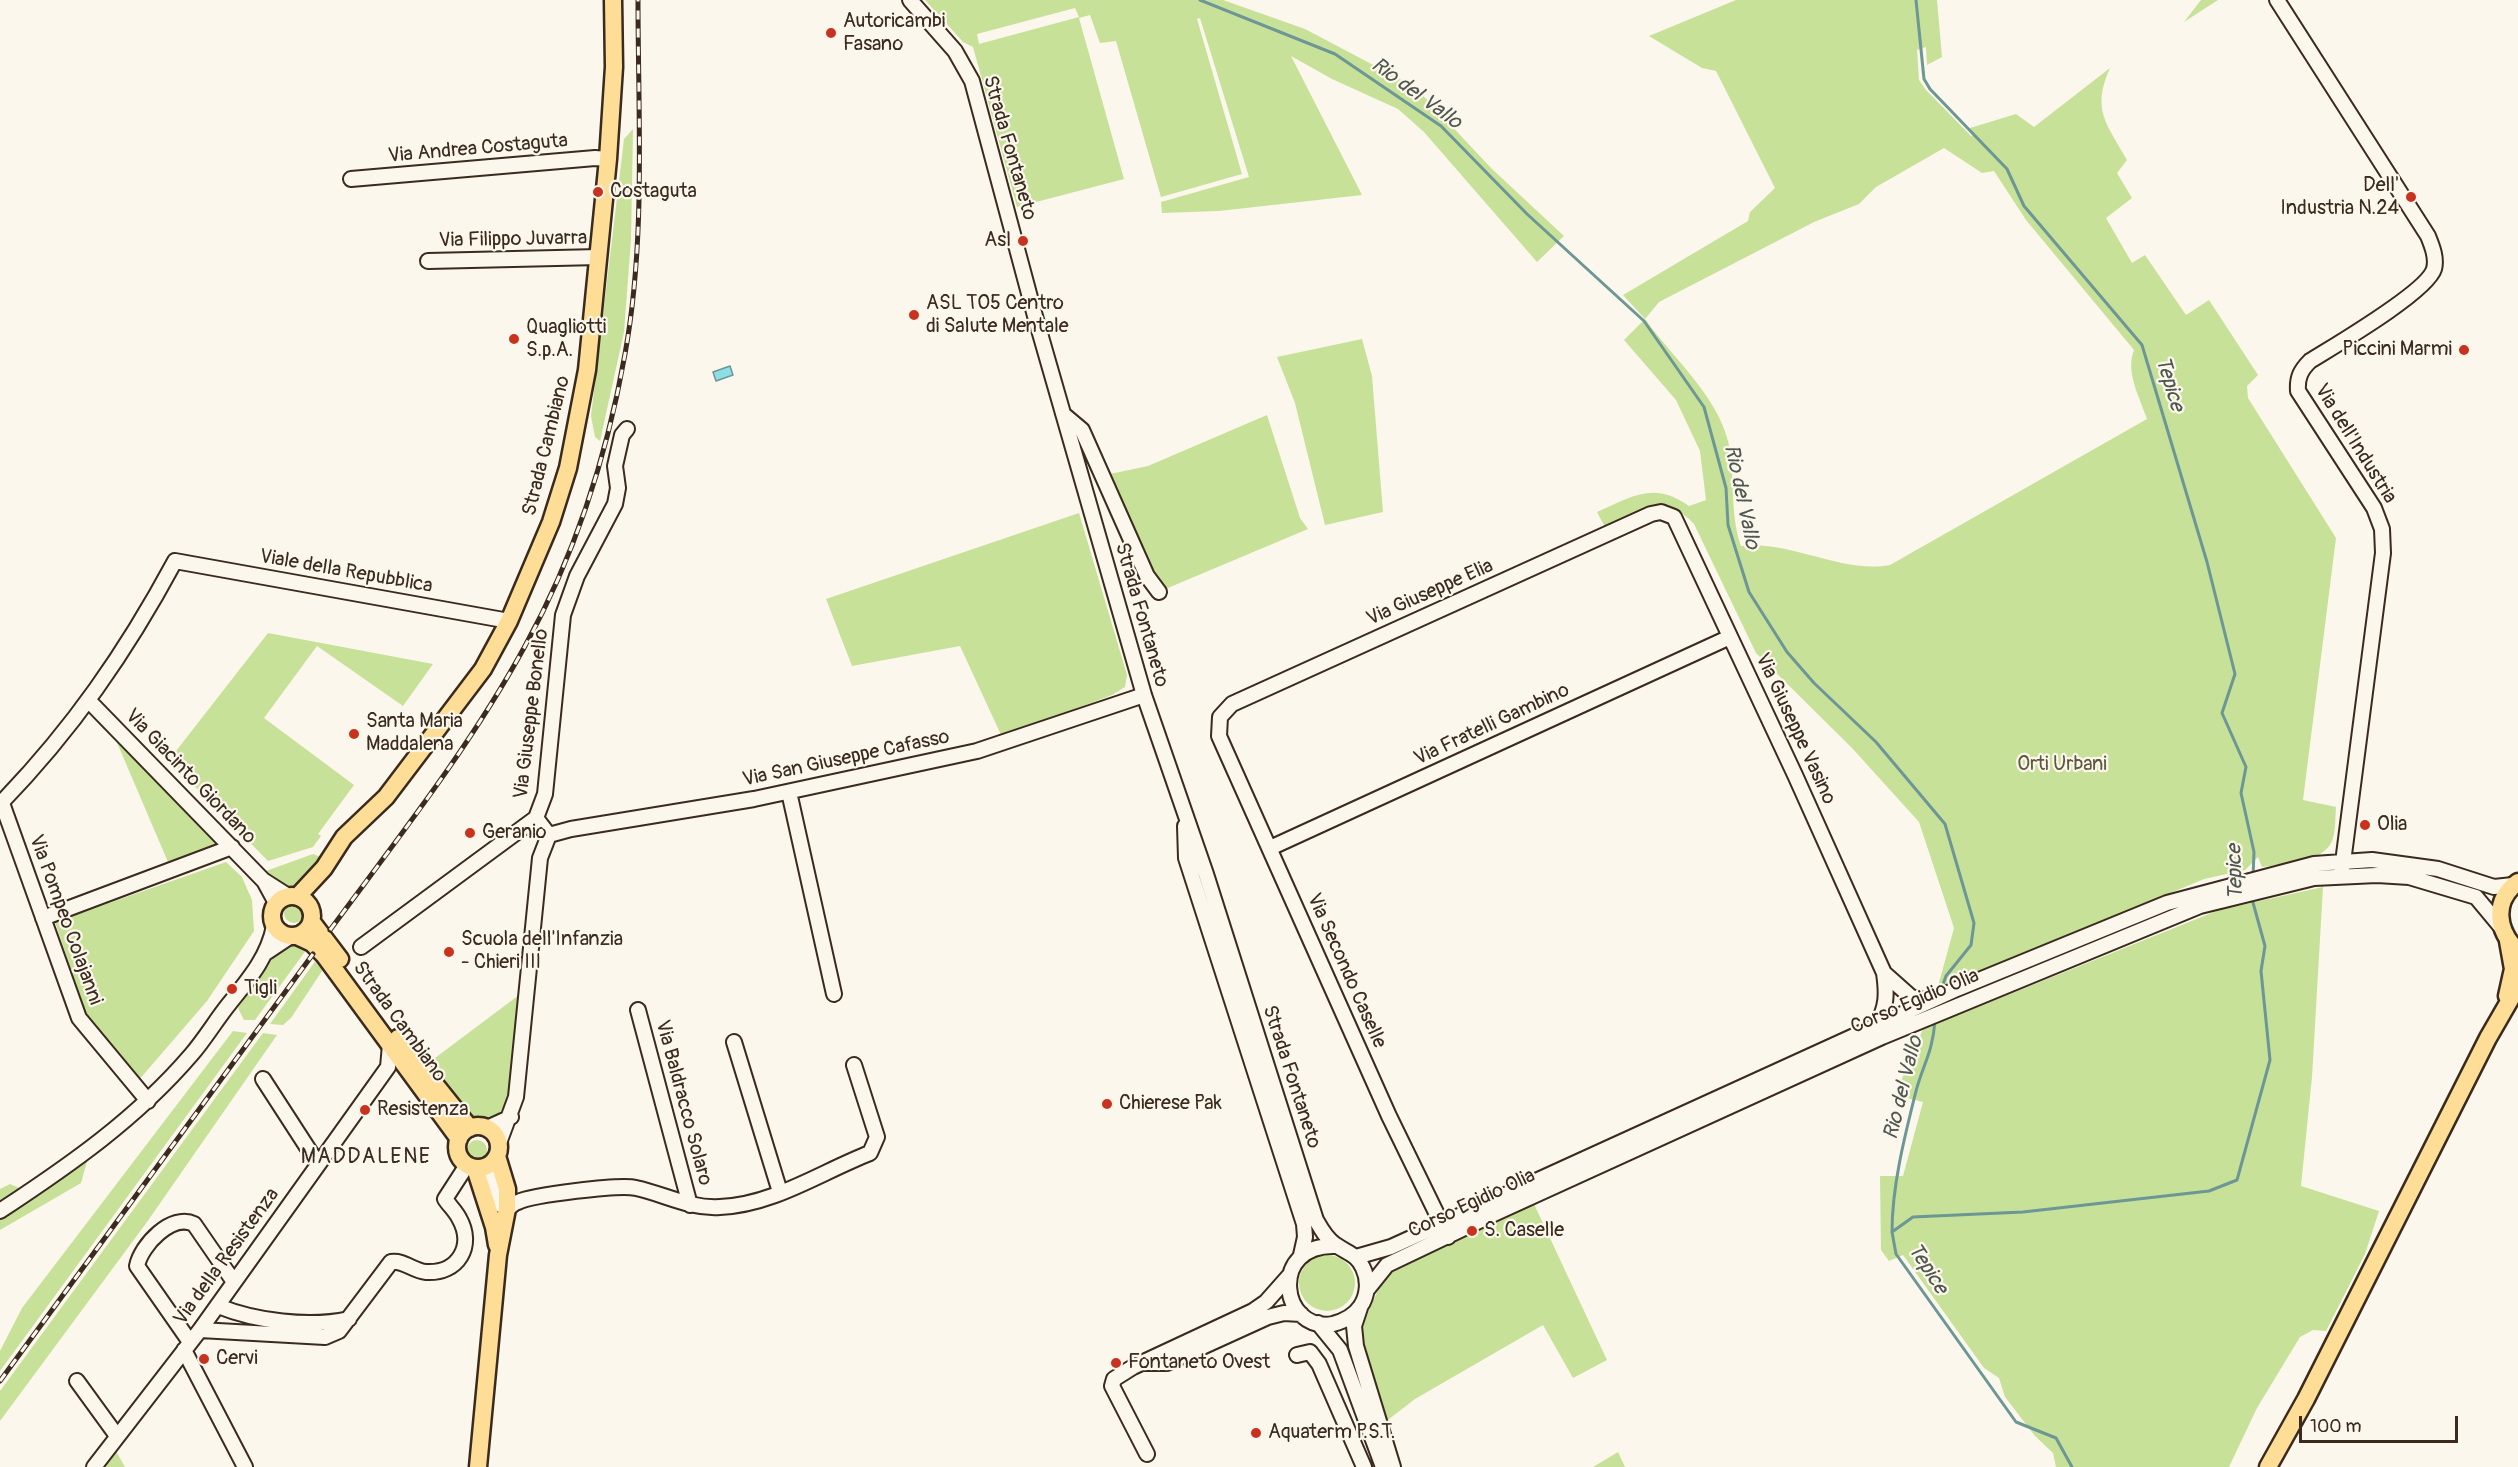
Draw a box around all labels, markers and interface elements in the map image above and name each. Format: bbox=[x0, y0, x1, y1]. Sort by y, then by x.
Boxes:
place label: Autoricambi Fasano bbox=[843, 10, 945, 57]
marker: Autoricambi Fasano bbox=[824, 26, 838, 40]
water label: Rio del Vallo bbox=[1366, 53, 1466, 135]
street label: Strada Fontaneto bbox=[977, 73, 1041, 223]
street label: Via Andrea Costaguta bbox=[387, 129, 569, 169]
place label: Dell' Industria N.24 bbox=[2280, 174, 2399, 221]
place label: Costaguta bbox=[610, 180, 697, 204]
marker: Costaguta bbox=[591, 185, 605, 199]
marker: Dell' Industria N.24 bbox=[2404, 190, 2418, 204]
street label: Via Filippo Juvarra bbox=[439, 227, 587, 253]
place label: Asl bbox=[984, 229, 1011, 253]
marker: Asl bbox=[1016, 234, 1030, 248]
place label: ASL TO5 Centro di Salute Mentale bbox=[926, 292, 1069, 339]
marker: ASL TO5 Centro di Salute Mentale bbox=[907, 308, 921, 322]
place label: Quagliotti S.p.A. bbox=[526, 316, 606, 363]
marker: Quagliotti S.p.A. bbox=[507, 332, 521, 346]
place label: Piccini Marmi bbox=[2342, 338, 2452, 362]
marker: Piccini Marmi bbox=[2457, 343, 2471, 357]
water label: Tepice bbox=[2149, 354, 2189, 414]
street label: Strada Cambiano bbox=[518, 373, 576, 519]
street label: Via dell'Industria bbox=[2309, 380, 2401, 508]
water label: Rio del Vallo bbox=[1718, 443, 1764, 551]
street label: Strada Fontaneto bbox=[1109, 540, 1173, 690]
street label: Viale della Repubblica bbox=[258, 545, 434, 599]
street label: Via Giuseppe Elia bbox=[1363, 554, 1497, 632]
street label: Via Giuseppe Bonello bbox=[510, 628, 554, 800]
street label: Via Giuseppe Vasino bbox=[1749, 650, 1841, 808]
street label: Via Fratelli Gambino bbox=[1411, 679, 1573, 771]
street label: Via Giacinto Giordano bbox=[119, 705, 261, 849]
place label: Santa Maria Maddalena bbox=[366, 710, 463, 757]
street label: Via San Giuseppe Cafasso bbox=[740, 725, 952, 793]
marker: Santa Maria Maddalena bbox=[347, 727, 361, 741]
park label: Orti Urbani bbox=[2017, 753, 2107, 777]
place label: Olia bbox=[2377, 813, 2407, 837]
marker: Olia bbox=[2358, 818, 2372, 832]
place label: Geranio bbox=[482, 821, 547, 845]
marker: Geranio bbox=[463, 826, 477, 840]
street label: Via Pompeo Colajanni bbox=[23, 832, 107, 1008]
water label: Tepice bbox=[2222, 844, 2250, 900]
street label: Via Secondo Caselle bbox=[1301, 890, 1391, 1052]
place label: Scuola dell'Infanzia - Chieri III bbox=[461, 928, 623, 975]
marker: Scuola dell'Infanzia - Chieri III bbox=[442, 945, 456, 959]
street label: Strada Cambiano bbox=[347, 957, 451, 1087]
street label: Corso Egidio Olia bbox=[1847, 964, 1983, 1040]
place label: Tigli bbox=[244, 977, 277, 1001]
marker: Tigli bbox=[225, 982, 239, 996]
street label: Strada Fontaneto bbox=[1257, 1002, 1325, 1152]
street label: Via Baldracco Solaro bbox=[649, 1018, 717, 1188]
water label: Rio del Vallo bbox=[1879, 1034, 1929, 1142]
place label: Chierese Pak bbox=[1119, 1092, 1222, 1116]
marker: Chierese Pak bbox=[1100, 1097, 1114, 1111]
place label: Resistenza bbox=[377, 1098, 468, 1122]
marker: Resistenza bbox=[358, 1103, 372, 1117]
district label: MADDALENE bbox=[301, 1145, 431, 1171]
street label: Corso Egidio Olia bbox=[1405, 1164, 1539, 1244]
street label: Via della Resistenza bbox=[169, 1184, 285, 1330]
place label: S. Caselle bbox=[1484, 1219, 1564, 1243]
marker: S. Caselle bbox=[1465, 1224, 1479, 1238]
water label: Tepice bbox=[1901, 1239, 1953, 1299]
place label: Cervi bbox=[216, 1347, 258, 1371]
place label: Fontaneto Ovest bbox=[1128, 1351, 1270, 1375]
marker: Cervi bbox=[197, 1352, 211, 1366]
marker: Fontaneto Ovest bbox=[1109, 1356, 1123, 1370]
scale bar bbox=[2302, 1404, 2461, 1442]
text: 100 m bbox=[2310, 1415, 2362, 1438]
place label: Aquaterm P.S.T. bbox=[1268, 1421, 1395, 1445]
marker: Aquaterm P.S.T. bbox=[1249, 1426, 1263, 1440]

